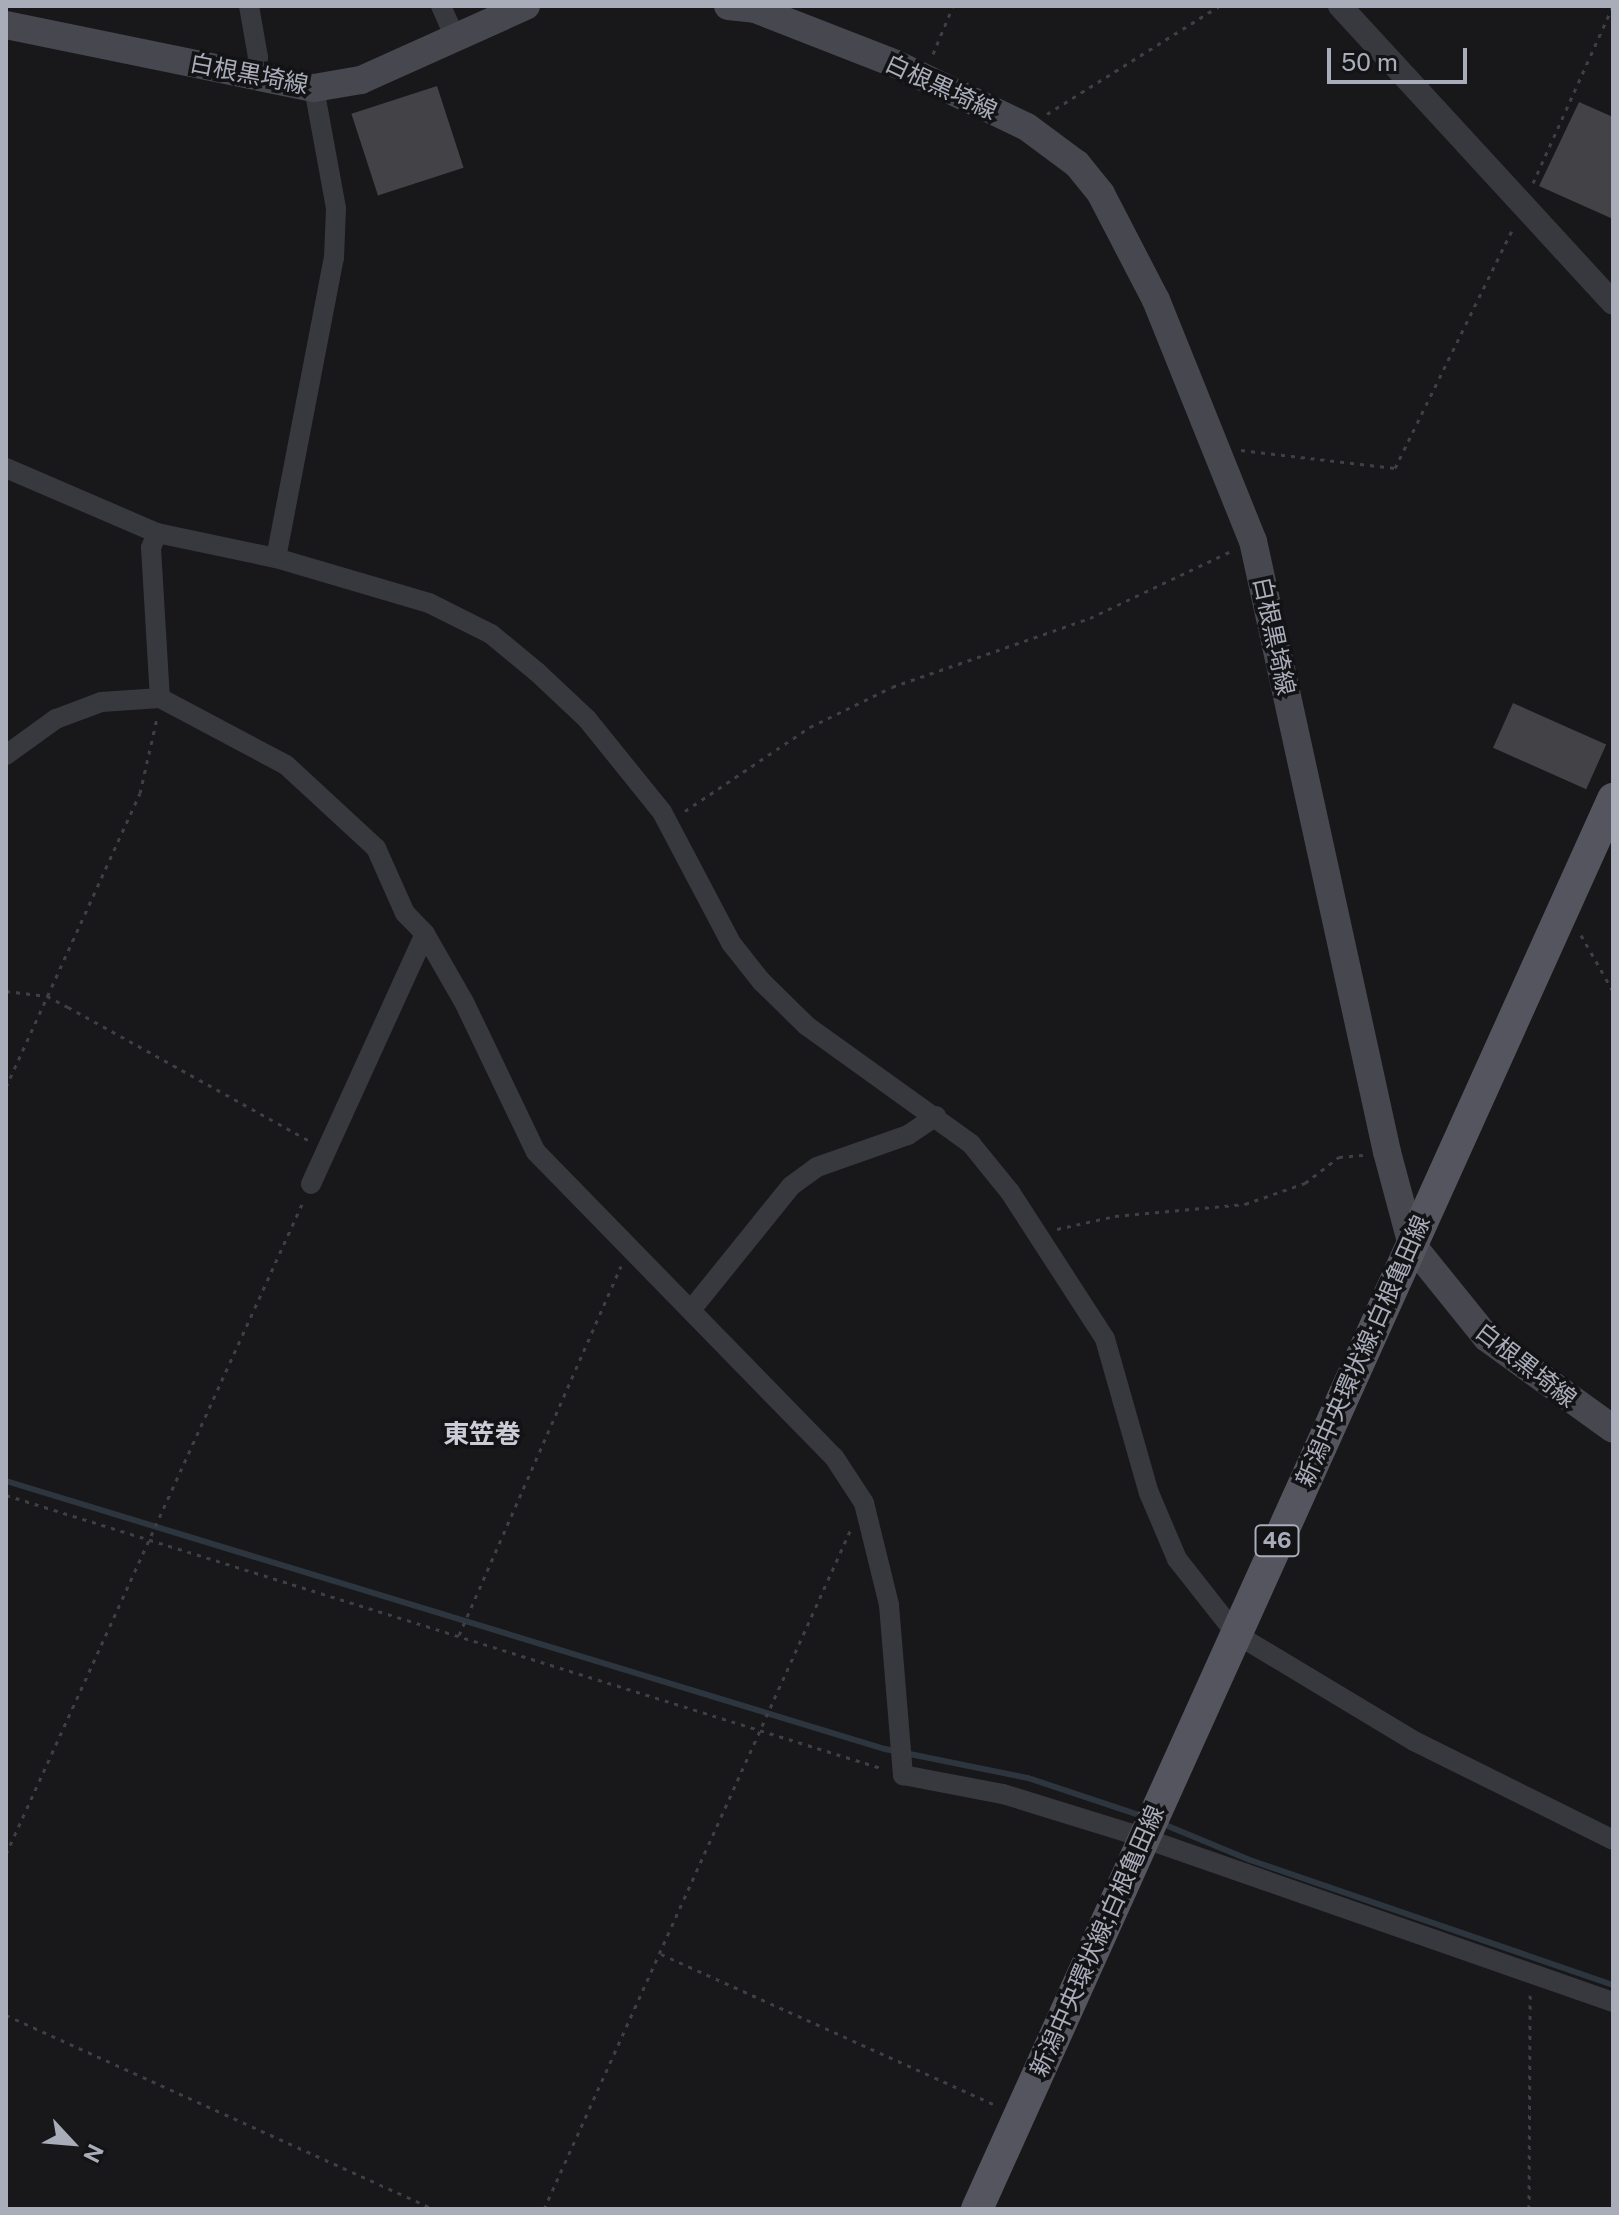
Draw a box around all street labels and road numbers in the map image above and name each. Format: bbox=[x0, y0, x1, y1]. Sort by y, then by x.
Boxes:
street label: 白根黒埼線 bbox=[187, 48, 311, 100]
street label: 白根黒埼線 bbox=[881, 49, 1001, 125]
street label: 白根黒埼線 bbox=[1247, 574, 1301, 698]
street label: 新潟中央環状線;白根亀田線 bbox=[1290, 1211, 1436, 1491]
street label: 白根黒埼線 bbox=[1470, 1317, 1582, 1413]
road number: 46 bbox=[1253, 1523, 1301, 1559]
street label: 新潟中央環状線;白根亀田線 bbox=[1024, 1801, 1170, 2081]

